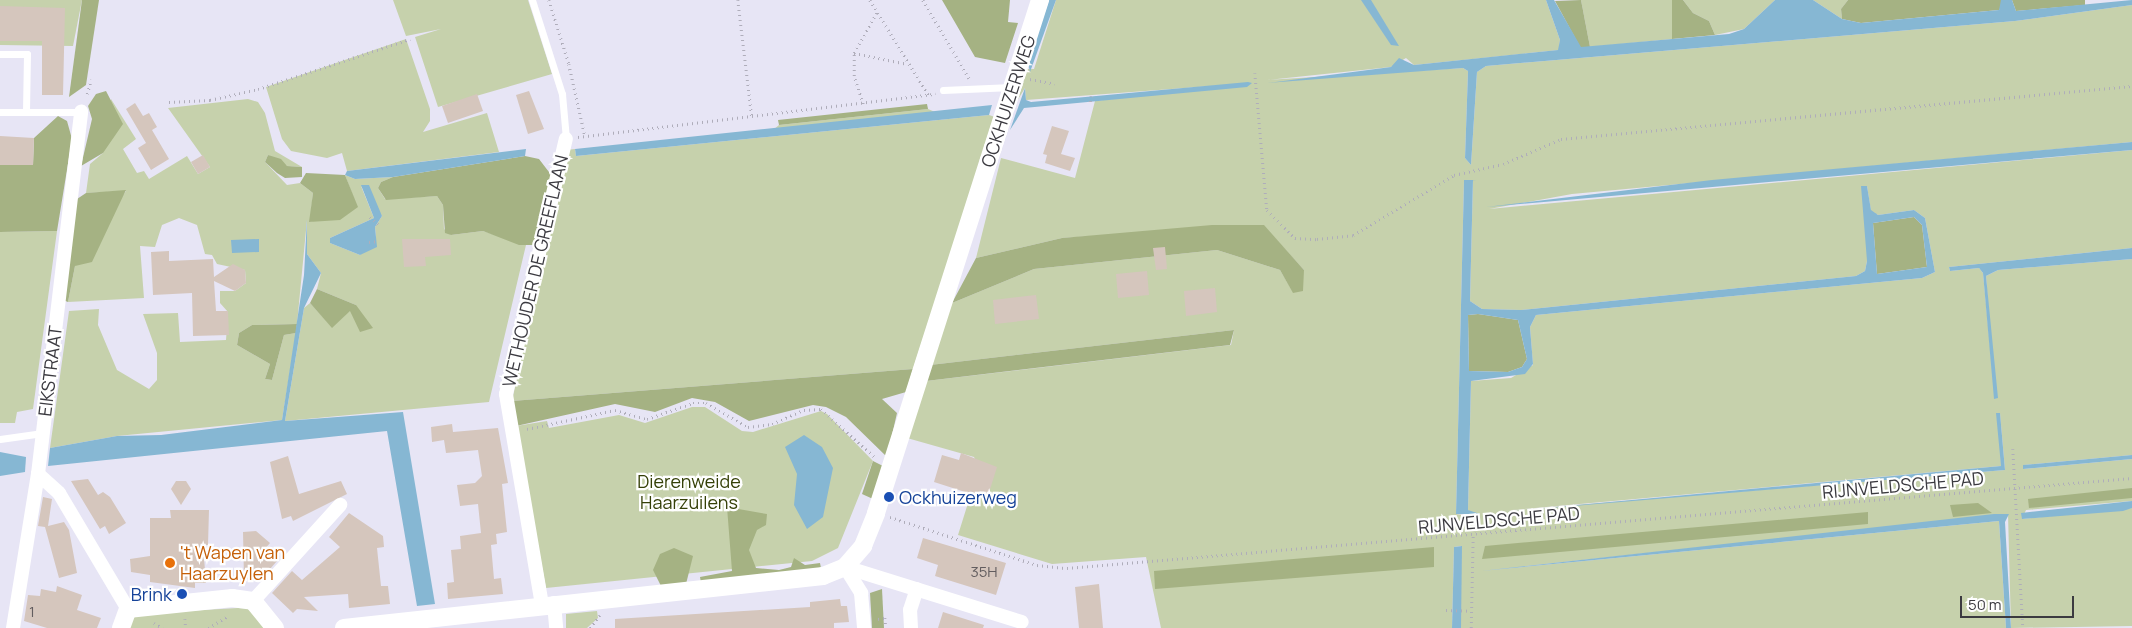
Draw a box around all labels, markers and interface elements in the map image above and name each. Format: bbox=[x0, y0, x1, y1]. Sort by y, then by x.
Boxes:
street label: OCKHUIZERWEG bbox=[976, 32, 1040, 170]
street label: WETHOUDER DE GREEFLAAN bbox=[498, 153, 572, 389]
street label: EIKSTRAAT bbox=[34, 325, 66, 417]
street label: RIJNVELDSCHE PAD bbox=[1821, 467, 1985, 503]
park label: Dierenweide Haarzuilens bbox=[637, 471, 741, 514]
place label: Ockhuizerweg bbox=[899, 486, 1017, 508]
marker: Ockhuizerweg bbox=[883, 491, 895, 503]
street label: RIJNVELDSCHE PAD bbox=[1417, 502, 1581, 538]
place label: 't Wapen van Haarzuylen bbox=[180, 542, 285, 584]
marker: 't Wapen van Haarzuylen bbox=[164, 557, 176, 569]
house number: 35H bbox=[970, 563, 998, 581]
place label: Brink bbox=[131, 583, 172, 605]
scale bar bbox=[1962, 586, 2076, 618]
marker: Brink bbox=[176, 588, 188, 600]
text: 50 m bbox=[1968, 594, 2002, 615]
house number: 1 bbox=[29, 603, 35, 621]

